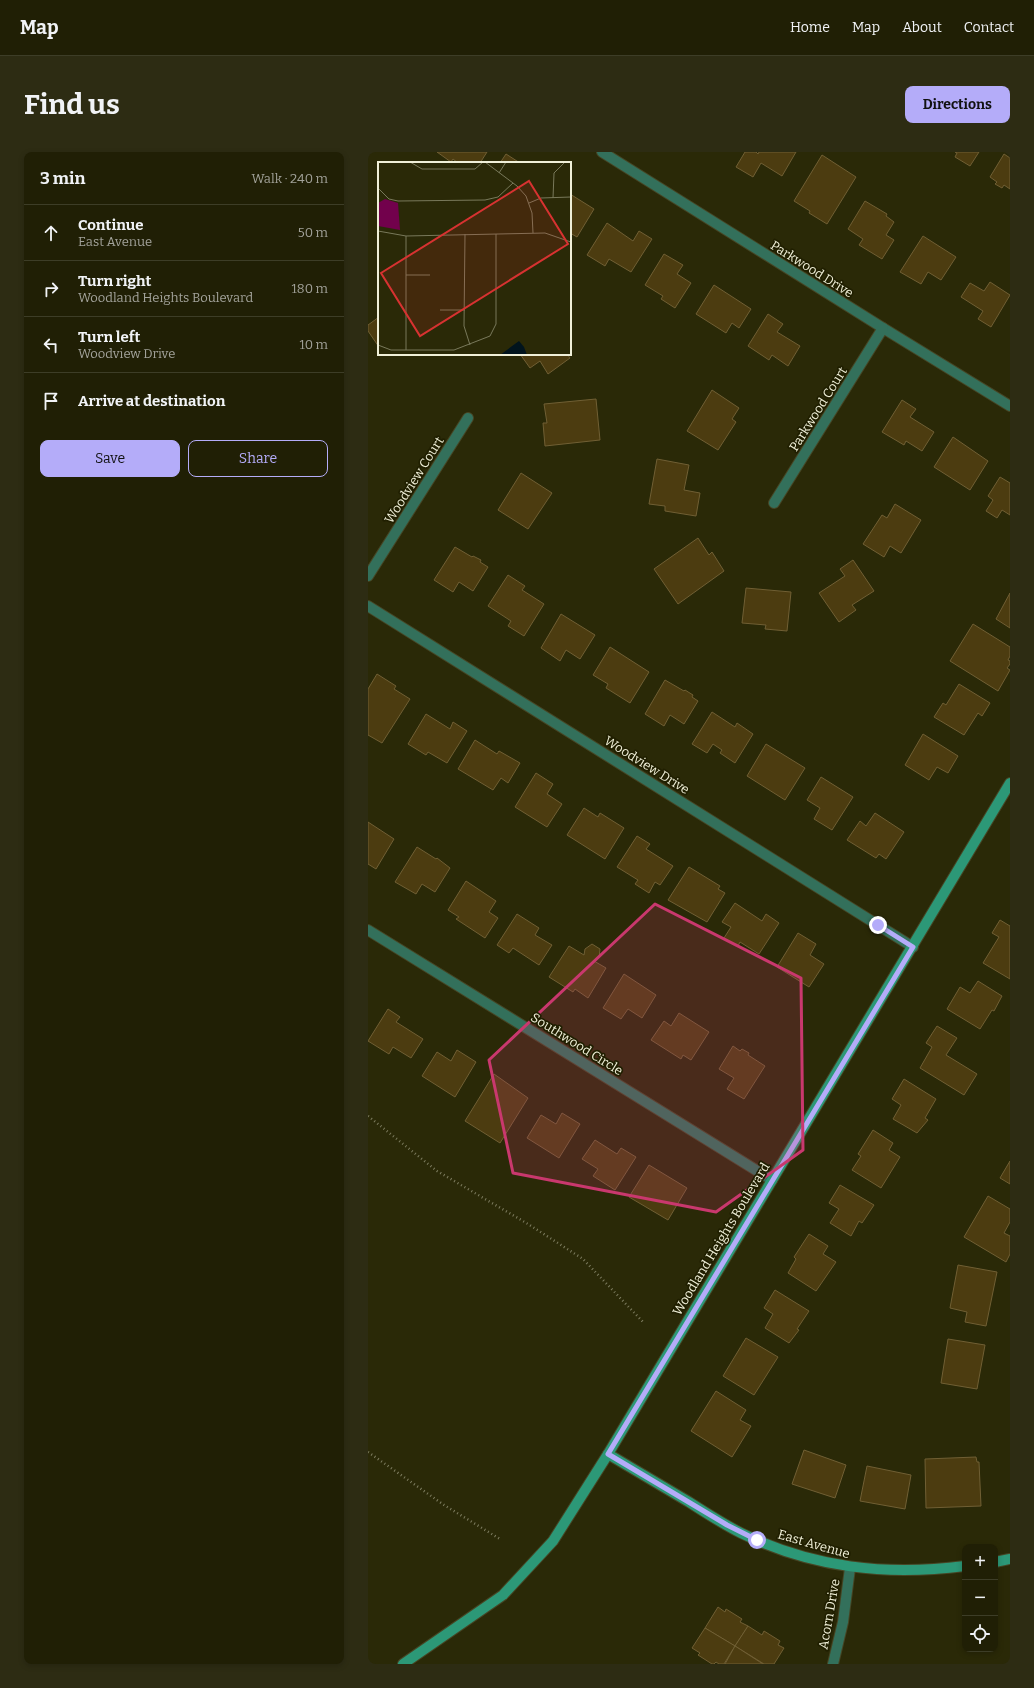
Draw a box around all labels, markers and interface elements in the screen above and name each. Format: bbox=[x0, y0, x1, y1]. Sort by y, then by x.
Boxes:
text: Map bbox=[20, 16, 59, 39]
text: Home bbox=[790, 19, 830, 36]
text: Map bbox=[852, 19, 880, 36]
text: About bbox=[902, 19, 942, 36]
text: Contact bbox=[964, 19, 1014, 36]
button: Directions bbox=[905, 86, 1010, 123]
text: Find us bbox=[24, 88, 120, 121]
inset map bbox=[378, 162, 571, 355]
text: 3 min bbox=[40, 168, 85, 189]
text: Walk · 240 m bbox=[252, 171, 328, 186]
text: Continue bbox=[78, 216, 144, 234]
icon: ahead bbox=[40, 222, 62, 244]
text: 50 m bbox=[298, 225, 328, 240]
text: East Avenue bbox=[78, 234, 152, 249]
street label: Parkwood Drive bbox=[768, 238, 856, 300]
text: Turn right bbox=[78, 272, 151, 290]
icon: right bbox=[40, 278, 62, 300]
text: 180 m bbox=[292, 281, 328, 296]
text: Woodland Heights Boulevard bbox=[78, 290, 253, 305]
text: Turn left bbox=[78, 328, 140, 346]
icon: left bbox=[40, 334, 62, 356]
text: 10 m bbox=[299, 337, 328, 352]
text: Woodview Drive bbox=[78, 346, 175, 361]
street label: Parkwood Court bbox=[786, 364, 850, 454]
icon: arrive bbox=[40, 390, 62, 412]
text: Arrive at destination bbox=[78, 392, 225, 410]
street label: Woodview Court bbox=[381, 434, 447, 526]
button: Save bbox=[40, 440, 180, 477]
button: Share bbox=[188, 440, 328, 477]
street label: Woodview Drive bbox=[602, 733, 692, 797]
route end bbox=[869, 916, 887, 934]
street label: Southwood Circle bbox=[528, 1010, 626, 1078]
street label: Woodland Heights Boulevard bbox=[669, 1160, 773, 1318]
street label: East Avenue bbox=[776, 1527, 852, 1561]
route start bbox=[748, 1531, 766, 1549]
map controls bbox=[962, 1544, 998, 1652]
button: + bbox=[962, 1544, 998, 1580]
street label: Acorn Drive bbox=[815, 1578, 843, 1650]
button: − bbox=[962, 1580, 998, 1616]
button: locate bbox=[962, 1616, 998, 1652]

